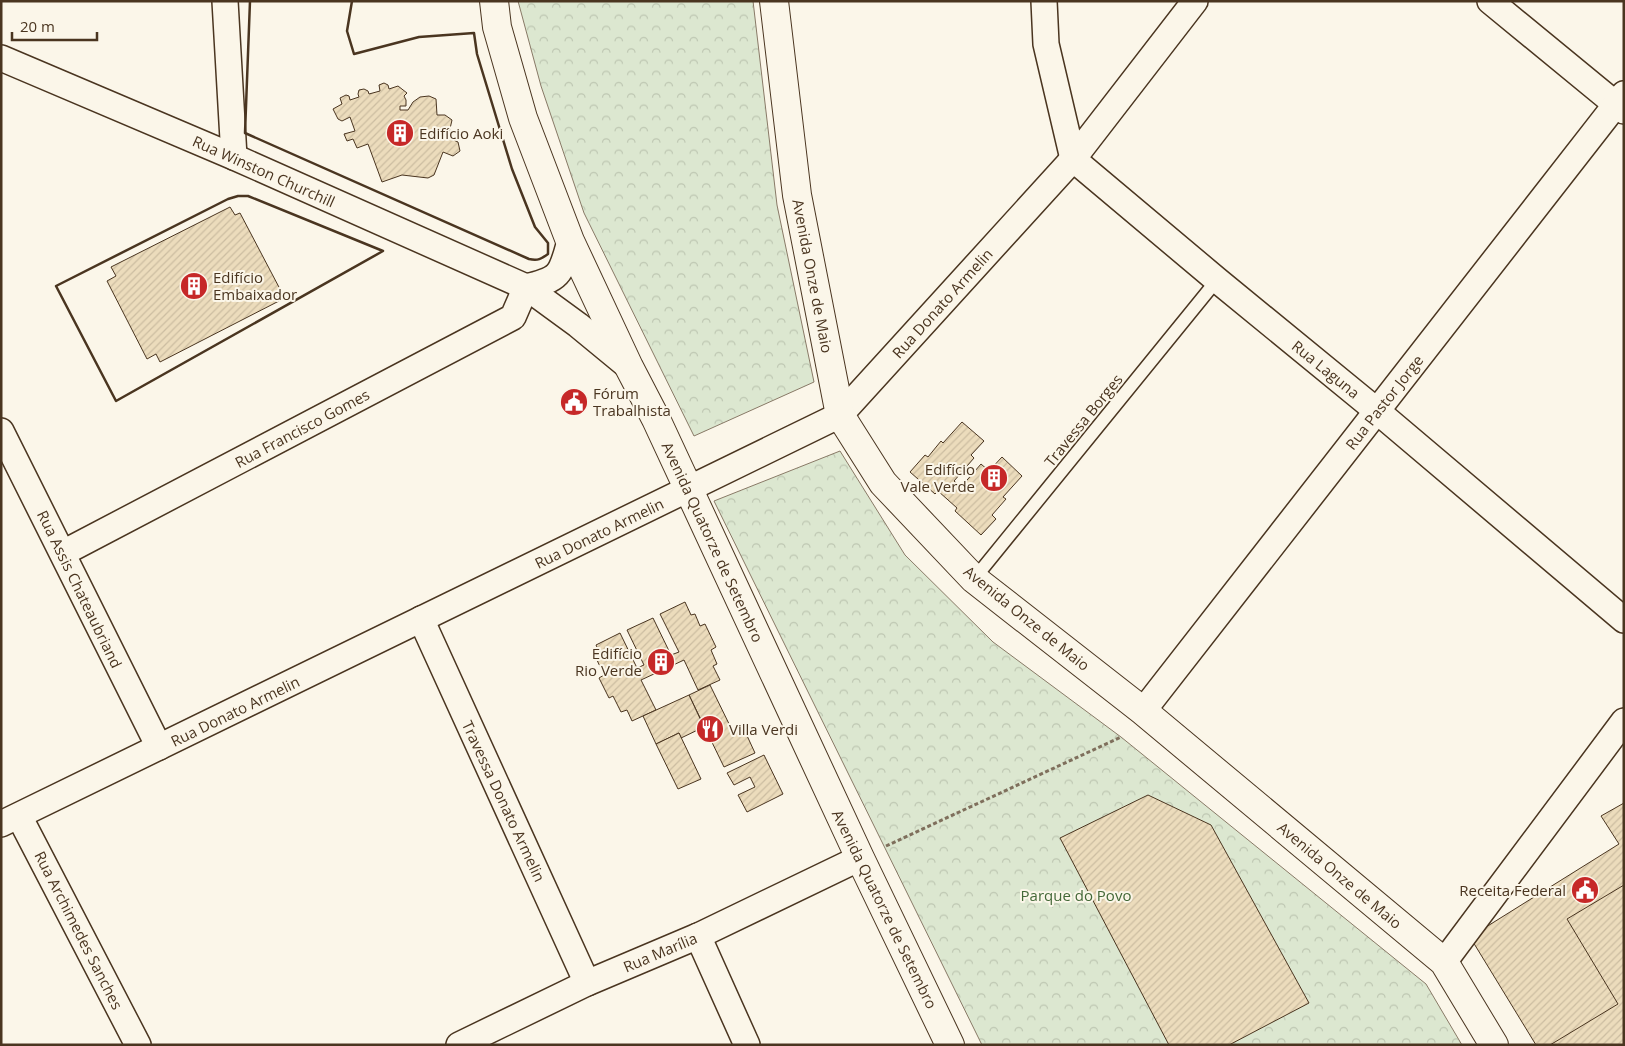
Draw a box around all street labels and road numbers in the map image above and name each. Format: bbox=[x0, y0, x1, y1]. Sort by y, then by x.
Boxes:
street label: Rua Winston Churchill bbox=[190, 131, 338, 211]
street label: Avenida Onze de Maio bbox=[788, 197, 838, 355]
street label: Rua Donato Armelin bbox=[887, 244, 997, 362]
street label: Rua Laguna bbox=[1288, 336, 1364, 402]
street label: Rua Pastor Jorge bbox=[1341, 350, 1427, 454]
street label: Travessa Borges bbox=[1039, 370, 1127, 470]
street label: Rua Francisco Gomes bbox=[231, 384, 373, 472]
street label: Avenida Quatorze de Setembro bbox=[658, 439, 768, 645]
street label: Rua Donato Armelin bbox=[531, 493, 667, 573]
street label: Rua Assis Chateaubriand bbox=[33, 507, 127, 671]
street label: Avenida Onze de Maio bbox=[960, 561, 1094, 675]
street label: Rua Donato Armelin bbox=[167, 671, 303, 751]
street label: Travessa Donato Armelin bbox=[458, 717, 550, 885]
street label: Avenida Quatorze de Setembro bbox=[828, 806, 942, 1012]
street label: Avenida Onze de Maio bbox=[1274, 817, 1406, 933]
street label: Rua Archimedes Sanches bbox=[30, 847, 128, 1013]
street label: Rua Marília bbox=[620, 927, 700, 977]

